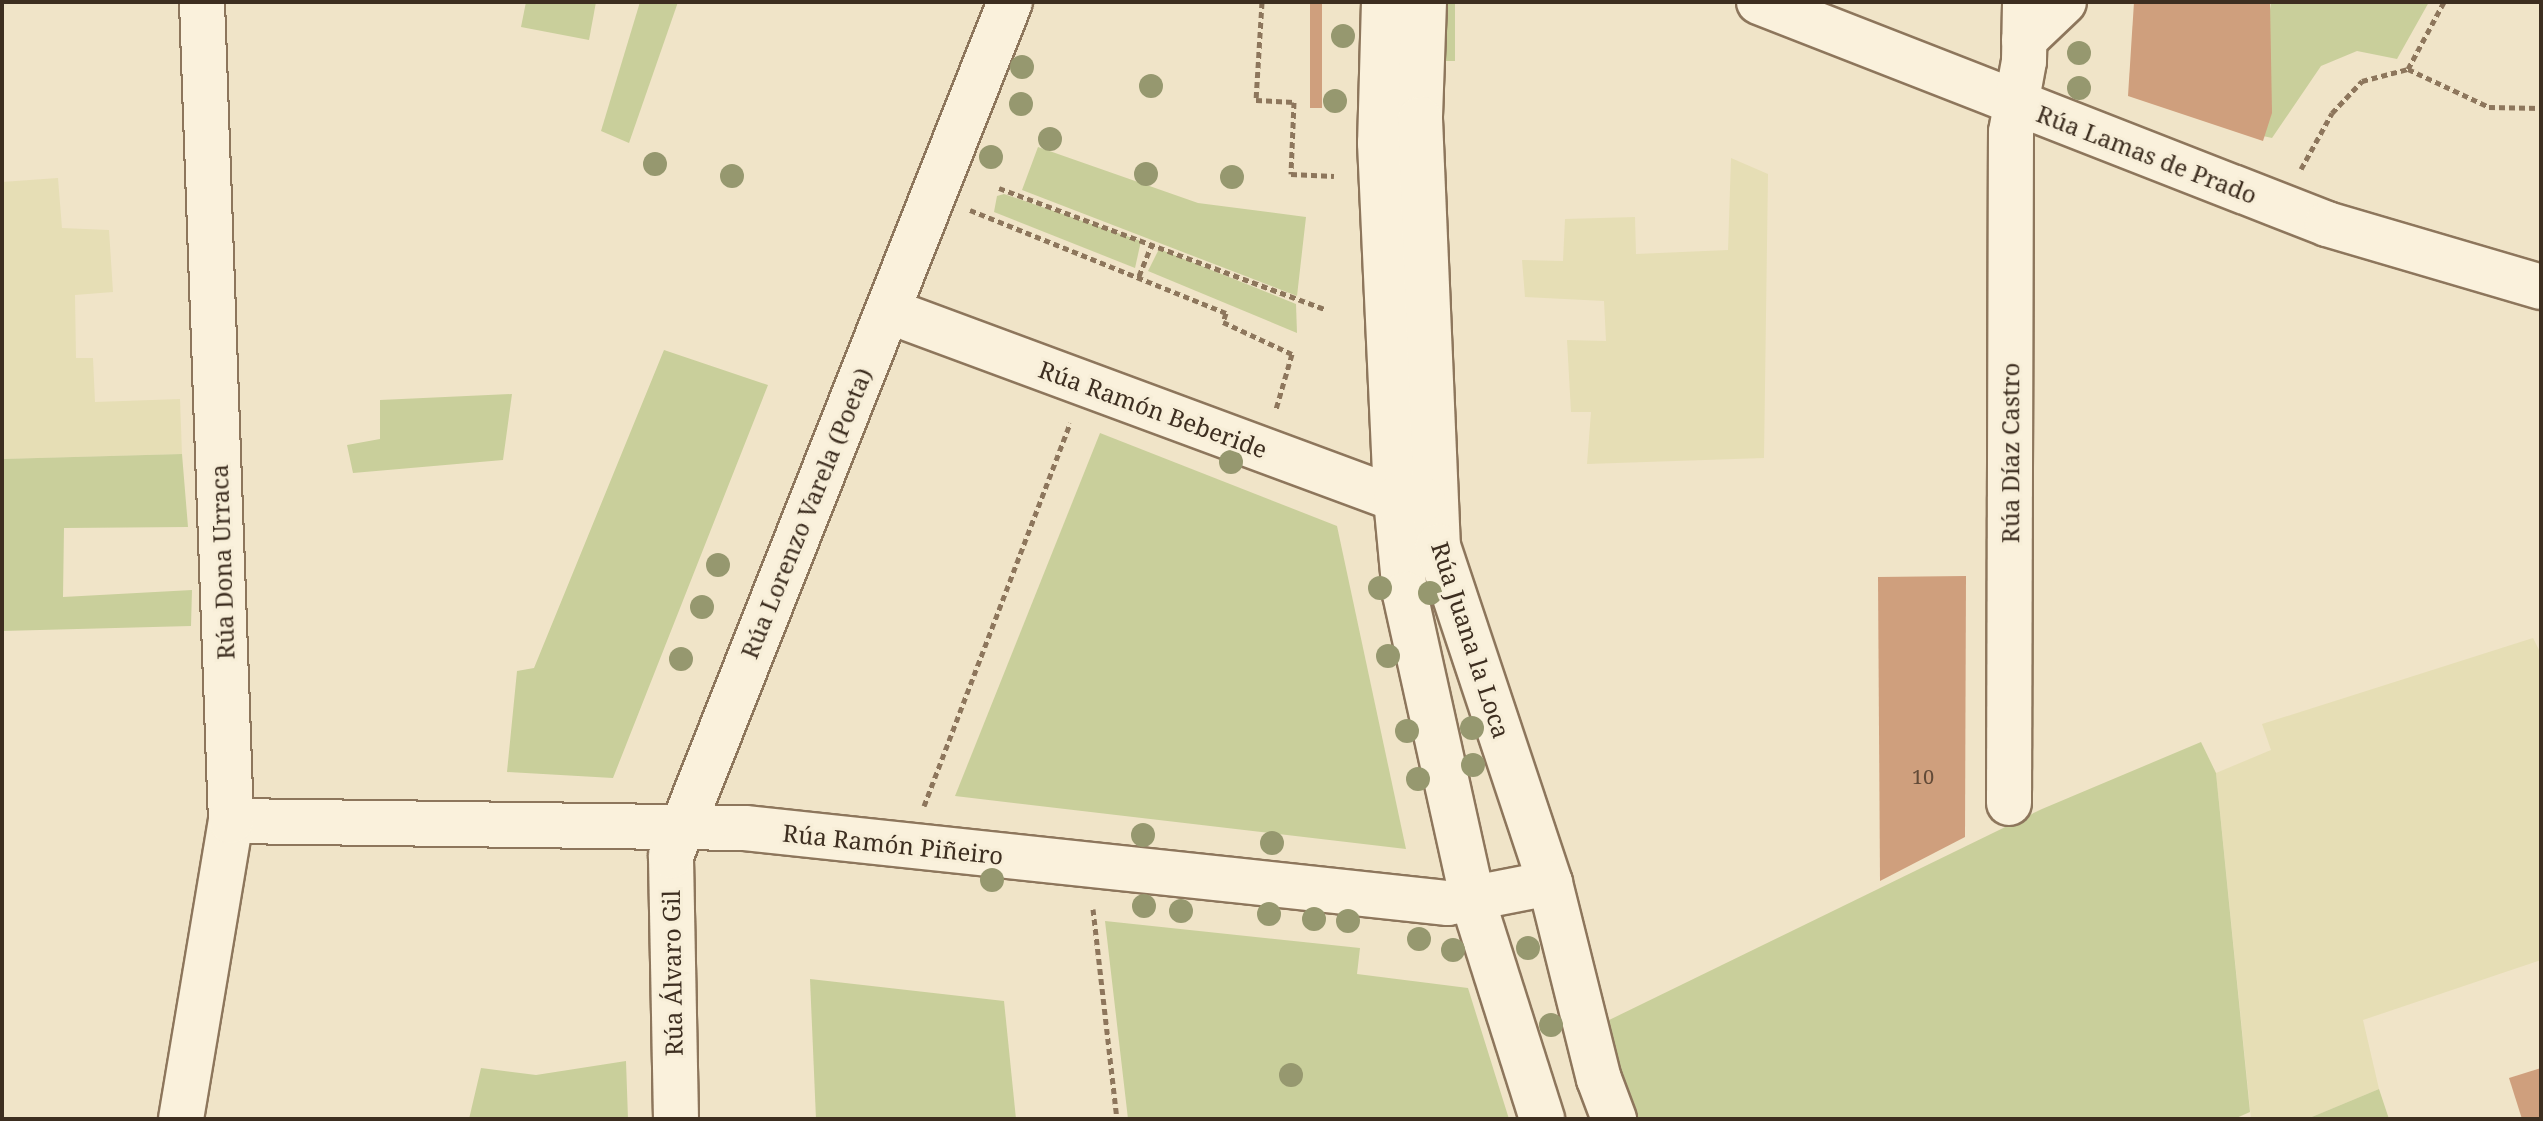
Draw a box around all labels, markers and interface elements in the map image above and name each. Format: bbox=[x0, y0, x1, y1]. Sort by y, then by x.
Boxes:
street label: Rúa Lamas de Prado bbox=[2033, 99, 2261, 209]
street label: Rúa Ramón Beberide bbox=[1035, 354, 1271, 464]
street label: Rúa Lorenzo Varela (Poeta) bbox=[734, 363, 878, 663]
street label: Rúa Díaz Castro bbox=[1996, 363, 2024, 543]
street label: Rúa Dona Urraca bbox=[204, 464, 240, 660]
street label: Rúa Juana la Loca bbox=[1426, 538, 1516, 742]
house number: 10 bbox=[1912, 764, 1934, 788]
street label: Rúa Ramón Piñeiro bbox=[781, 818, 1005, 870]
street label: Rúa Álvaro Gil bbox=[656, 890, 688, 1056]

